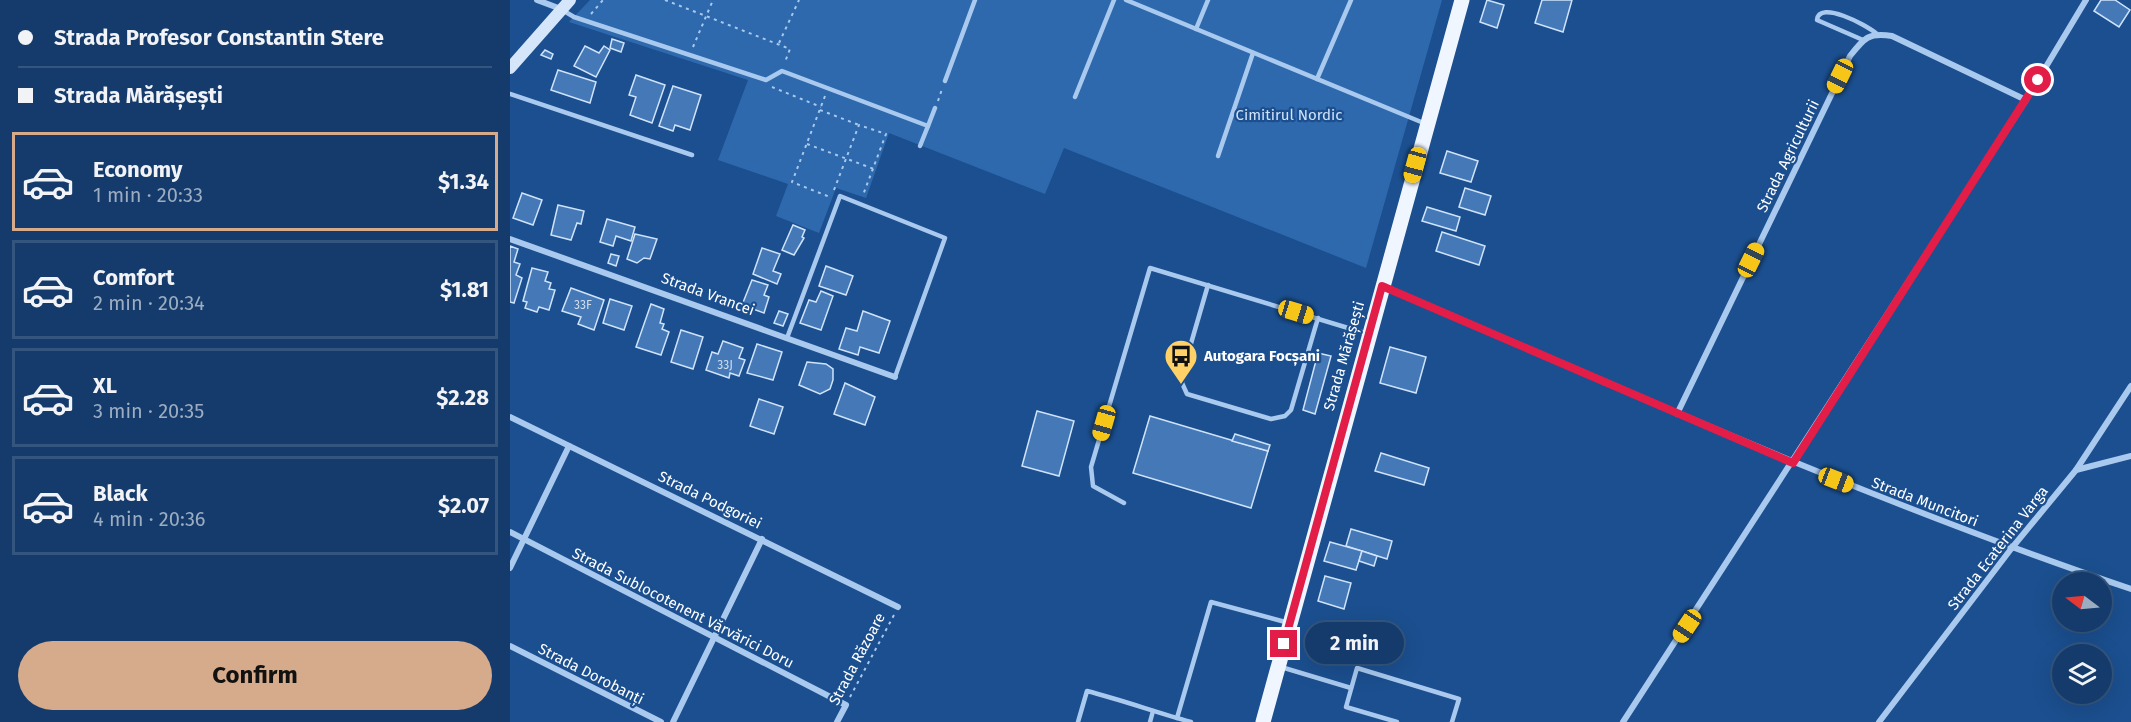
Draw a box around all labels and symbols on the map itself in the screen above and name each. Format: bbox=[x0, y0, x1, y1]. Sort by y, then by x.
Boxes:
car bbox=[1824, 56, 1856, 96]
route start bbox=[2024, 66, 2051, 93]
street label: Strada Agriculturii bbox=[1753, 97, 1823, 215]
park label: Cimitirul Nordic bbox=[1236, 106, 1342, 124]
car bbox=[1402, 145, 1428, 185]
car bbox=[1735, 240, 1767, 280]
street label: Strada Vrancei bbox=[659, 269, 757, 319]
house number: 33F bbox=[574, 298, 592, 312]
car bbox=[1276, 298, 1316, 326]
street label: Strada Mărășești bbox=[1320, 299, 1369, 413]
bus stop icon: Autogara Focșani bbox=[1163, 338, 1199, 385]
place label: Autogara Focșani bbox=[1203, 347, 1320, 366]
house number: 33J bbox=[717, 358, 733, 372]
car bbox=[1090, 403, 1118, 443]
car bbox=[1816, 465, 1856, 495]
street label: Strada Podgoriei bbox=[655, 467, 765, 533]
street label: Strada Muncitori bbox=[1869, 473, 1981, 531]
street label: Strada Ecaterina Varga bbox=[1944, 482, 2052, 614]
street label: Strada Sublocotenent Vărvărici Doru bbox=[569, 544, 797, 672]
north arrow bbox=[2052, 572, 2112, 632]
car bbox=[1669, 606, 1705, 646]
street label: Strada Răzoare bbox=[825, 610, 889, 708]
callout: 2 min bbox=[1305, 623, 1404, 665]
route end bbox=[1270, 630, 1297, 657]
street label: Strada Dorobanți bbox=[535, 640, 647, 709]

